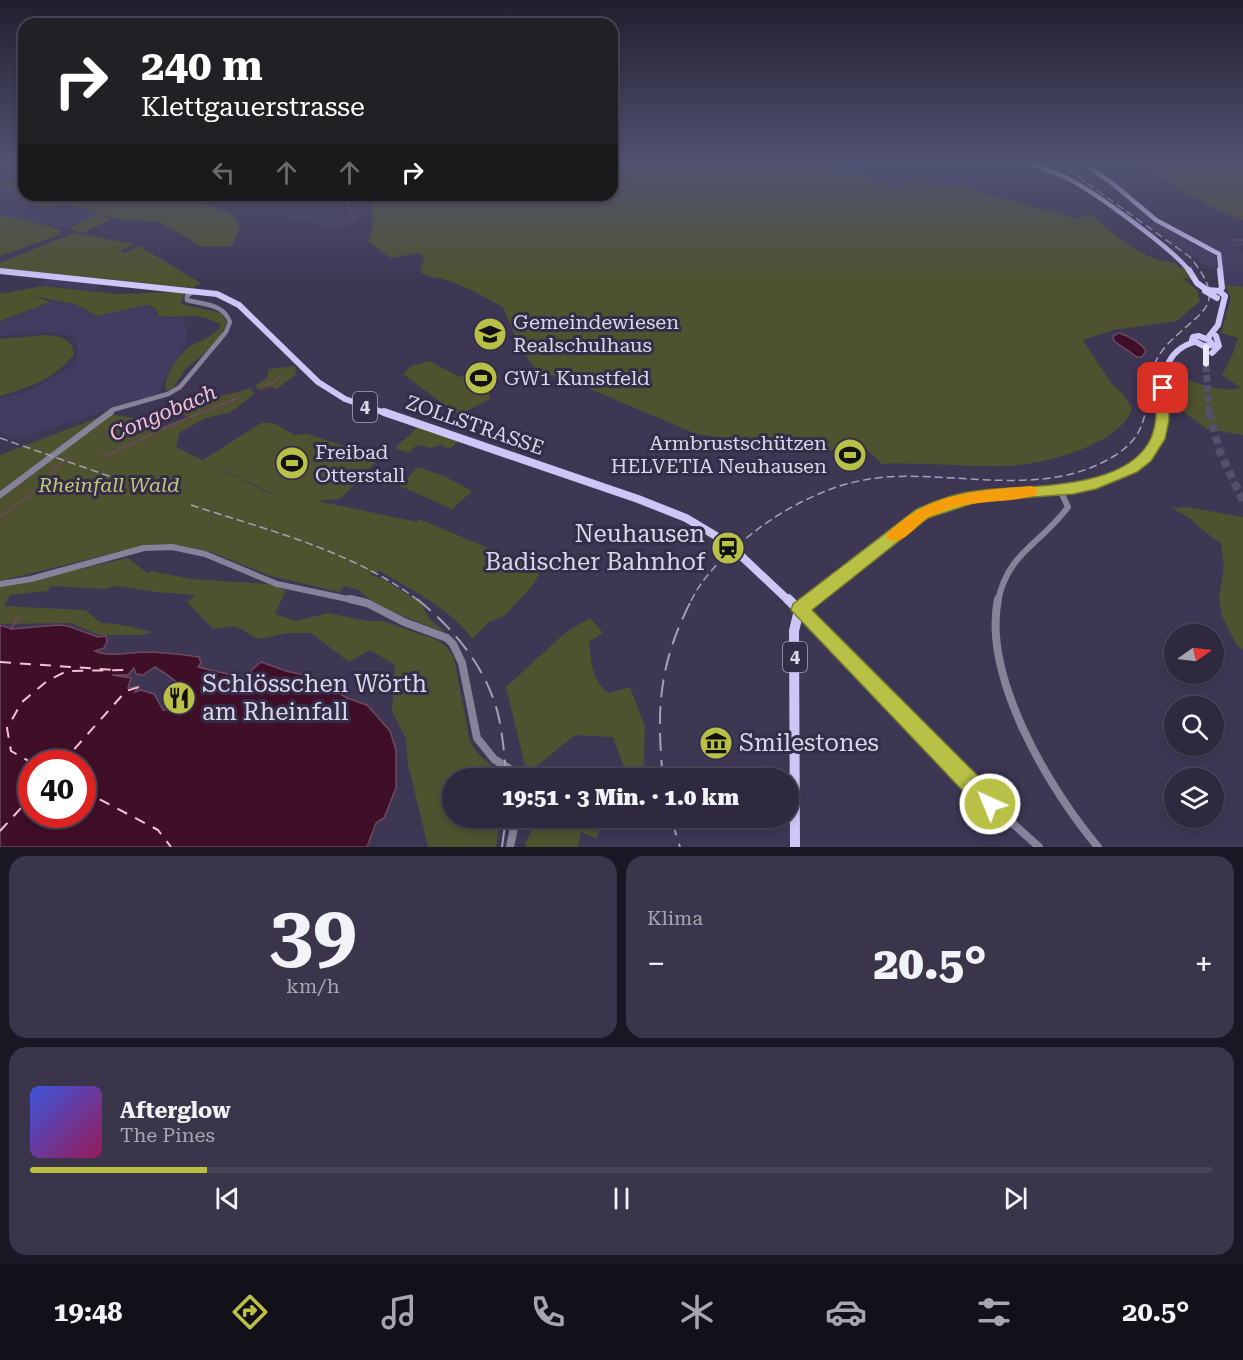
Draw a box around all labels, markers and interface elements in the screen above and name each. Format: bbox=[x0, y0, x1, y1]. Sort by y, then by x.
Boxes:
text: 240 m bbox=[141, 41, 263, 90]
icon: right bbox=[42, 42, 120, 120]
text: Klettgauerstrasse bbox=[141, 91, 365, 123]
icon: left bbox=[207, 156, 240, 189]
icon: ahead bbox=[270, 156, 303, 189]
icon: ahead bbox=[333, 156, 366, 189]
icon: right bbox=[396, 156, 429, 189]
place label: Gemeindewiesen Realschulhaus bbox=[513, 310, 679, 357]
school or university icon: Gemeindewiesen Realschulhaus bbox=[472, 316, 508, 352]
sports icon: GW1 Kunstfeld bbox=[463, 360, 499, 396]
pin bbox=[1137, 362, 1188, 413]
place label: GW1 Kunstfeld bbox=[504, 366, 650, 390]
icon: arrive bbox=[1146, 371, 1179, 404]
water label: Congobach bbox=[106, 380, 220, 446]
street label: ZOLLSTRASSE bbox=[403, 390, 547, 460]
road number: 4 bbox=[353, 392, 377, 422]
place label: Armbrustschützen HELVETIA Neuhausen bbox=[611, 431, 827, 478]
sports icon: Armbrustschützen HELVETIA Neuhausen bbox=[832, 437, 868, 473]
place label: Freibad Otterstall bbox=[315, 440, 405, 487]
sports icon: Freibad Otterstall bbox=[274, 445, 310, 481]
park label: Rheinfall Wald bbox=[38, 473, 179, 497]
place label: Neuhausen Badischer Bahnhof bbox=[485, 520, 706, 576]
station icon: Neuhausen Badischer Bahnhof bbox=[710, 530, 746, 566]
north arrow bbox=[1164, 624, 1224, 684]
map controls bbox=[1164, 624, 1224, 828]
road number: 4 bbox=[783, 642, 807, 672]
place label: Schlösschen Wörth am Rheinfall bbox=[202, 670, 427, 726]
restaurant icon: Schlösschen Wörth am Rheinfall bbox=[161, 680, 197, 716]
button: search bbox=[1164, 696, 1224, 756]
museum icon: Smilestones bbox=[698, 725, 734, 761]
place label: Smilestones bbox=[739, 729, 879, 757]
speed limit sign: 40 bbox=[18, 750, 96, 828]
button: layers bbox=[1164, 768, 1224, 828]
position arrow bbox=[958, 772, 1022, 836]
text: 19:51 · 3 Min. · 1.0 km bbox=[502, 785, 739, 810]
text: 39 bbox=[269, 889, 357, 980]
text: Klima bbox=[647, 906, 703, 930]
text: 20.5° bbox=[873, 937, 987, 990]
text: − bbox=[647, 944, 665, 983]
text: + bbox=[1195, 944, 1213, 983]
text: km/h bbox=[286, 974, 340, 998]
text: Afterglow bbox=[120, 1098, 231, 1123]
text: The Pines bbox=[120, 1123, 215, 1147]
icon: previous bbox=[211, 1182, 244, 1215]
icon: pause bbox=[605, 1182, 638, 1215]
icon: next bbox=[999, 1182, 1032, 1215]
icon: directions bbox=[229, 1291, 271, 1333]
icon: music bbox=[378, 1291, 420, 1333]
icon: phone bbox=[527, 1291, 569, 1333]
icon: climate bbox=[676, 1291, 718, 1333]
icon: car bbox=[825, 1291, 867, 1333]
icon: filters bbox=[973, 1291, 1015, 1333]
text: 19:48 bbox=[53, 1296, 122, 1328]
text: 20.5° bbox=[1122, 1296, 1190, 1328]

